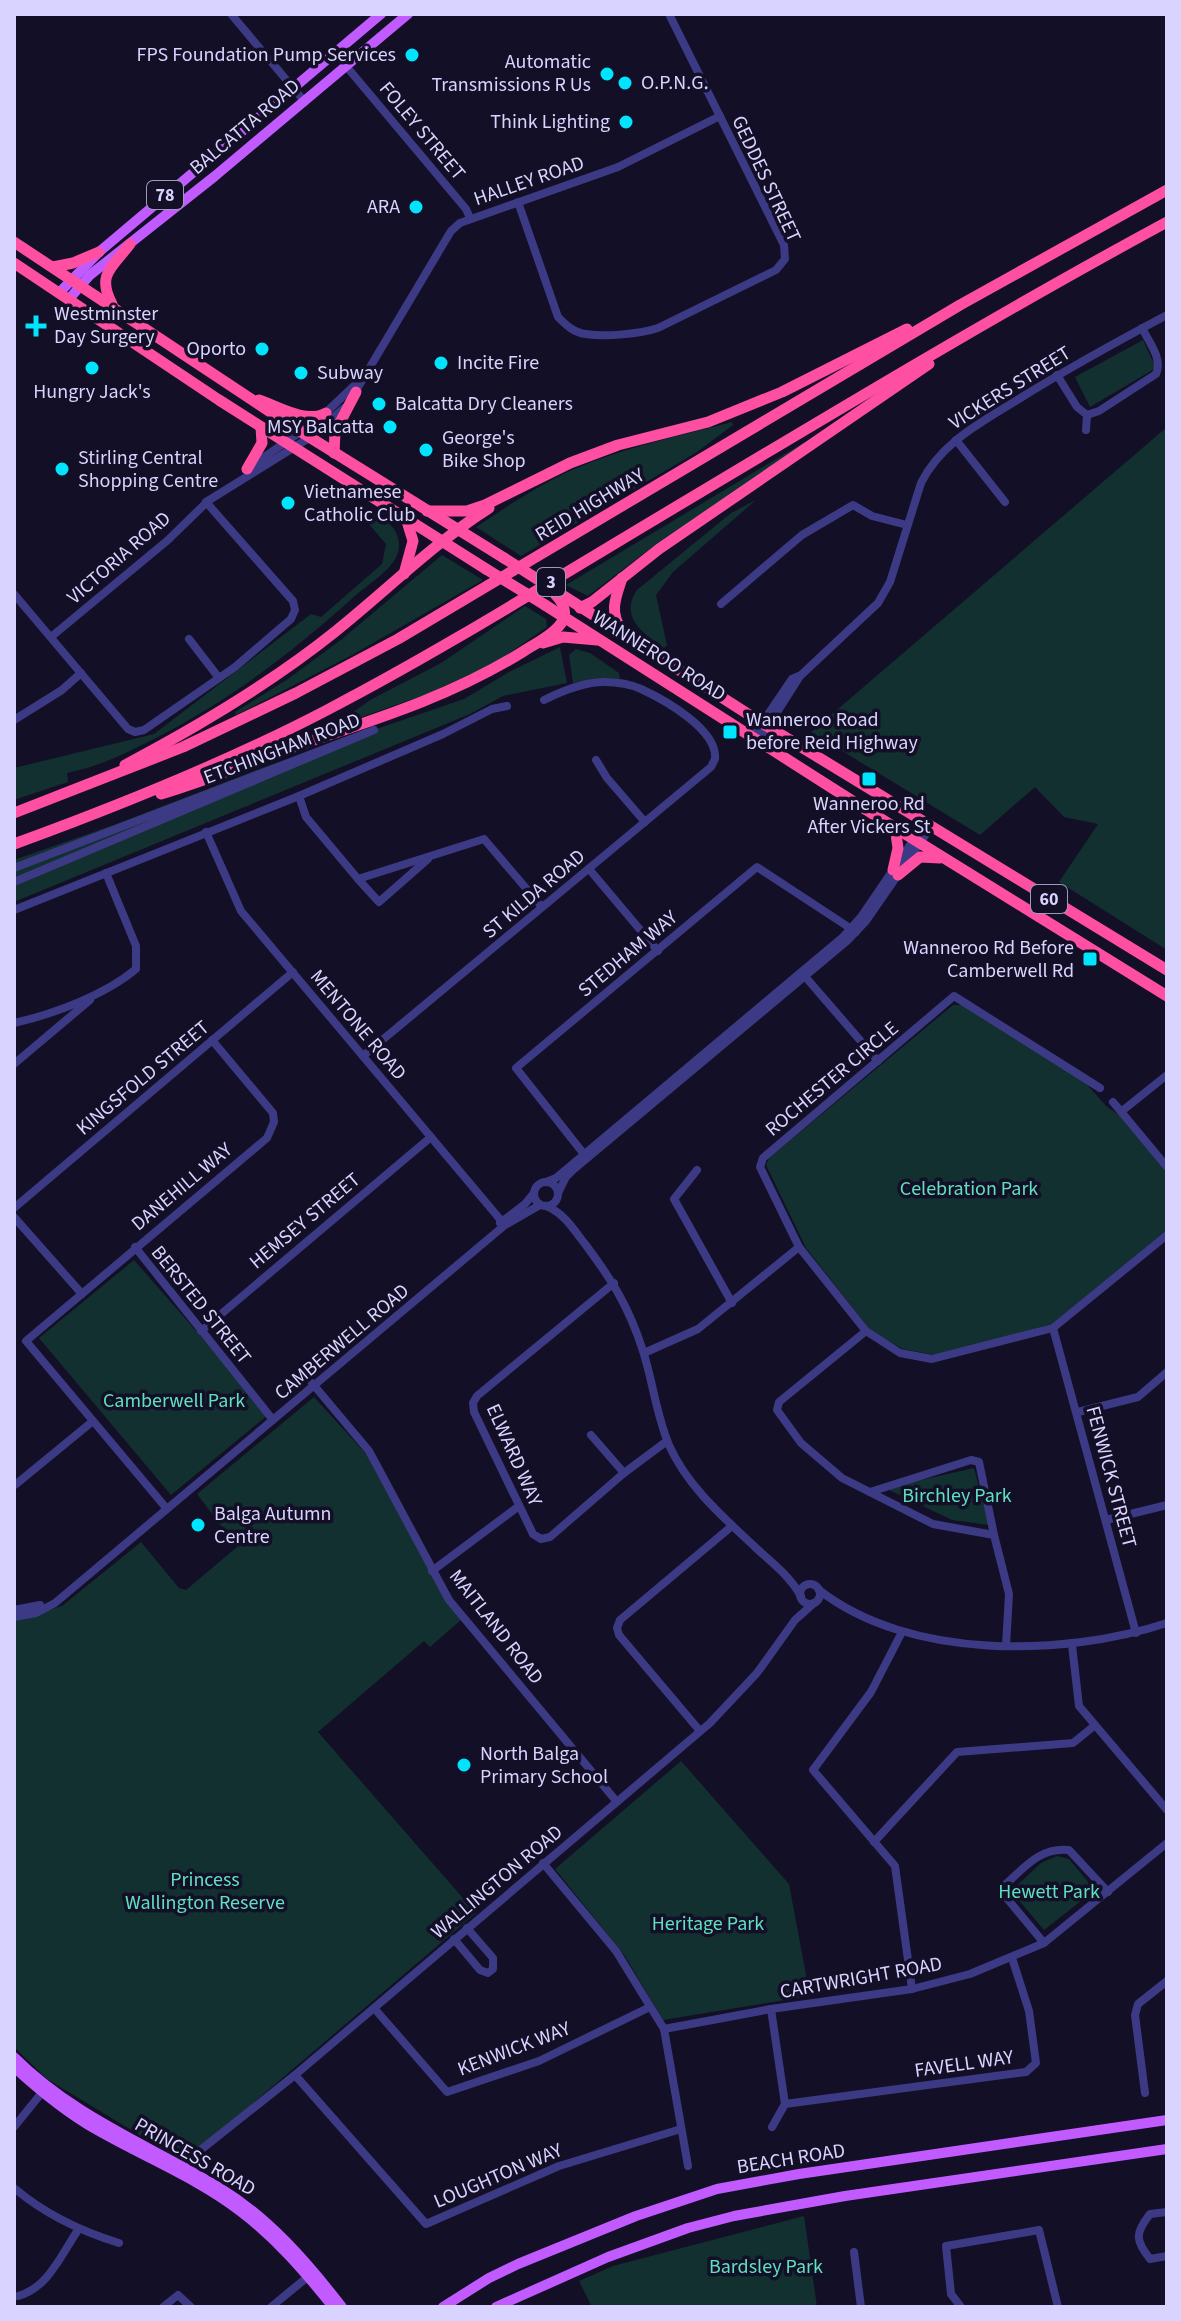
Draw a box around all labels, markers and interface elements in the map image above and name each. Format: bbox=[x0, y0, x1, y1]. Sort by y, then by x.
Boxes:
place label: FPS Foundation Pump Services bbox=[137, 41, 396, 69]
marker: FPS Foundation Pump Services bbox=[403, 46, 421, 64]
place label: Automatic Transmissions R Us bbox=[431, 48, 591, 99]
marker: Automatic Transmissions R Us bbox=[598, 65, 616, 83]
place label: O.P.N.G. bbox=[641, 69, 709, 97]
street label: BALCATTA ROAD bbox=[184, 73, 306, 181]
marker: O.P.N.G. bbox=[616, 74, 634, 92]
street label: FOLEY STREET bbox=[372, 76, 472, 187]
place label: Think Lighting bbox=[490, 108, 610, 136]
street label: GEDDES STREET bbox=[724, 111, 808, 247]
marker: Think Lighting bbox=[617, 113, 635, 131]
street label: HALLEY ROAD bbox=[470, 149, 588, 213]
road number: 78 bbox=[147, 181, 183, 209]
place label: ARA bbox=[367, 193, 400, 221]
marker: ARA bbox=[407, 198, 425, 216]
place label: Westminster Day Surgery bbox=[54, 300, 158, 351]
marker: Westminster Day Surgery bbox=[25, 315, 47, 337]
place label: Oporto bbox=[187, 335, 246, 363]
street label: VICKERS STREET bbox=[944, 339, 1077, 437]
marker: Oporto bbox=[253, 340, 271, 358]
place label: Incite Fire bbox=[457, 349, 539, 377]
marker: Incite Fire bbox=[432, 354, 450, 372]
marker: Hungry Jack's bbox=[83, 359, 101, 377]
place label: Subway bbox=[317, 359, 384, 387]
marker: Subway bbox=[292, 364, 310, 382]
place label: Hungry Jack's bbox=[33, 378, 151, 406]
place label: Balcatta Dry Cleaners bbox=[395, 390, 573, 418]
marker: Balcatta Dry Cleaners bbox=[370, 395, 388, 413]
place label: MSY Balcatta bbox=[267, 413, 374, 441]
marker: MSY Balcatta bbox=[381, 418, 399, 436]
place label: George's Bike Shop bbox=[442, 424, 526, 475]
marker: George's Bike Shop bbox=[417, 441, 435, 459]
place label: Stirling Central Shopping Centre bbox=[78, 444, 218, 495]
marker: Stirling Central Shopping Centre bbox=[53, 460, 71, 478]
street label: REID HIGHWAY bbox=[530, 461, 650, 549]
place label: Vietnamese Catholic Club bbox=[304, 478, 415, 529]
marker: Vietnamese Catholic Club bbox=[279, 494, 297, 512]
street label: VICTORIA ROAD bbox=[61, 505, 177, 611]
road number: 3 bbox=[537, 568, 565, 596]
street label: WANNEROO ROAD bbox=[587, 604, 731, 708]
street label: ETCHINGHAM ROAD bbox=[200, 706, 364, 792]
place label: Wanneroo Road before Reid Highway bbox=[746, 706, 918, 757]
marker: Wanneroo Road before Reid Highway bbox=[721, 723, 739, 741]
marker: Wanneroo Rd After Vickers St bbox=[860, 770, 878, 788]
place label: Wanneroo Rd After Vickers St bbox=[807, 790, 931, 841]
street label: ST KILDA ROAD bbox=[477, 843, 591, 945]
road number: 60 bbox=[1031, 885, 1067, 913]
street label: STEDHAM WAY bbox=[572, 904, 684, 1004]
place label: Wanneroo Rd Before Camberwell Rd bbox=[903, 934, 1074, 985]
marker: Wanneroo Rd Before Camberwell Rd bbox=[1081, 950, 1099, 968]
street label: MENTONE ROAD bbox=[303, 964, 413, 1086]
street label: KINGSFOLD STREET bbox=[70, 1014, 216, 1142]
street label: ROCHESTER CIRCLE bbox=[759, 1015, 905, 1143]
street label: DANEHILL WAY bbox=[126, 1136, 239, 1238]
street label: HEMSEY STREET bbox=[244, 1166, 367, 1276]
park label: Celebration Park bbox=[900, 1175, 1038, 1203]
street label: BERSTED STREET bbox=[144, 1240, 258, 1371]
street label: CAMBERWELL ROAD bbox=[269, 1277, 415, 1407]
park label: Camberwell Park bbox=[103, 1387, 245, 1415]
street label: ELWARD WAY bbox=[479, 1399, 549, 1511]
street label: FENWICK STREET bbox=[1079, 1403, 1143, 1551]
park label: Birchley Park bbox=[902, 1482, 1012, 1510]
place label: Balga Autumn Centre bbox=[214, 1500, 332, 1551]
marker: Balga Autumn Centre bbox=[189, 1516, 207, 1534]
street label: MAITLAND ROAD bbox=[442, 1564, 550, 1690]
place label: North Balga Primary School bbox=[480, 1740, 608, 1791]
marker: North Balga Primary School bbox=[455, 1756, 473, 1774]
street label: WALLINGTON ROAD bbox=[425, 1818, 569, 1946]
park label: Princess Wallington Reserve bbox=[125, 1866, 285, 1917]
park label: Hewett Park bbox=[998, 1878, 1100, 1906]
park label: Heritage Park bbox=[652, 1910, 764, 1938]
street label: CARTWRIGHT ROAD bbox=[778, 1950, 944, 2006]
street label: KENWICK WAY bbox=[453, 2014, 575, 2083]
street label: FAVELL WAY bbox=[913, 2043, 1016, 2085]
street label: PRINCESS ROAD bbox=[129, 2111, 261, 2203]
street label: LOUGHTON WAY bbox=[429, 2136, 567, 2216]
street label: BEACH ROAD bbox=[735, 2137, 847, 2181]
park label: Bardsley Park bbox=[709, 2253, 823, 2281]

